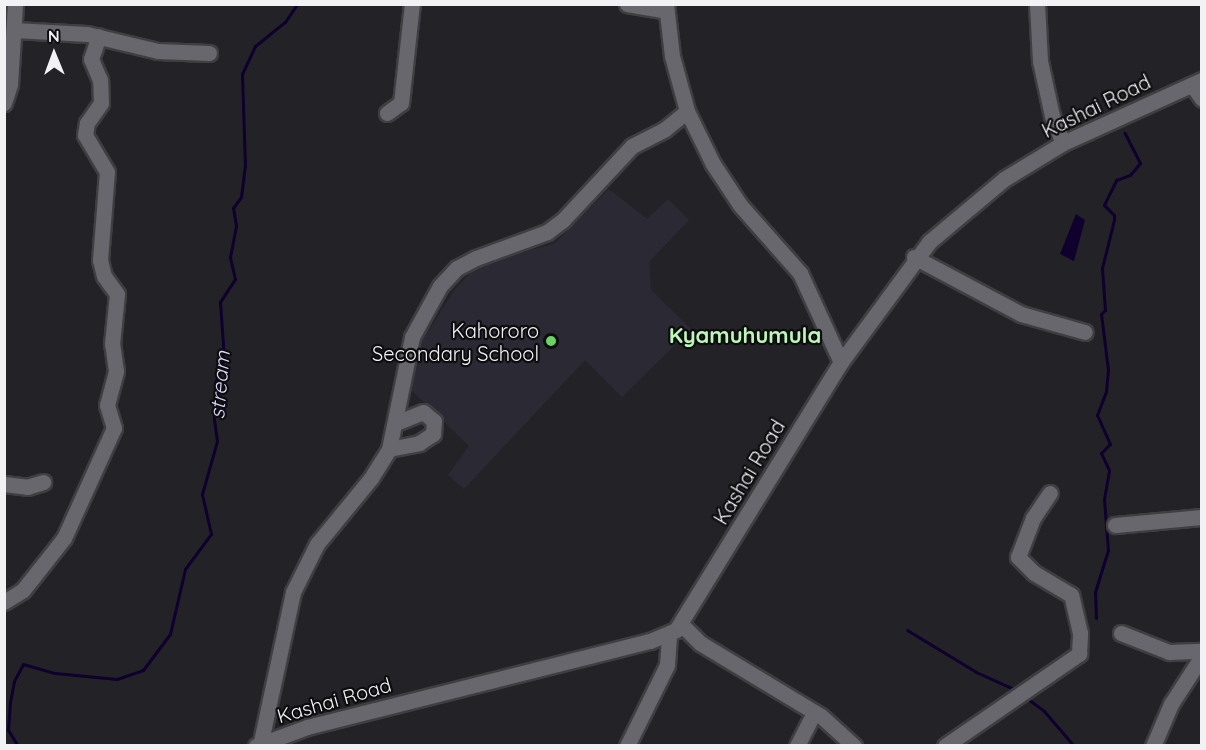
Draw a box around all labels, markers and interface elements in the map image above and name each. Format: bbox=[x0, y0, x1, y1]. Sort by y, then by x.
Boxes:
north arrow bbox=[24, 24, 84, 84]
text: N bbox=[48, 26, 60, 46]
street label: Kashai Road bbox=[1038, 69, 1154, 143]
place label: Kahororo Secondary School bbox=[372, 318, 539, 365]
district label: Kyamuhumula bbox=[669, 323, 821, 349]
marker: Kahororo Secondary School bbox=[544, 334, 558, 348]
water label: stream bbox=[203, 350, 235, 420]
street label: Kashai Road bbox=[708, 415, 790, 529]
street label: Kashai Road bbox=[274, 672, 394, 728]

